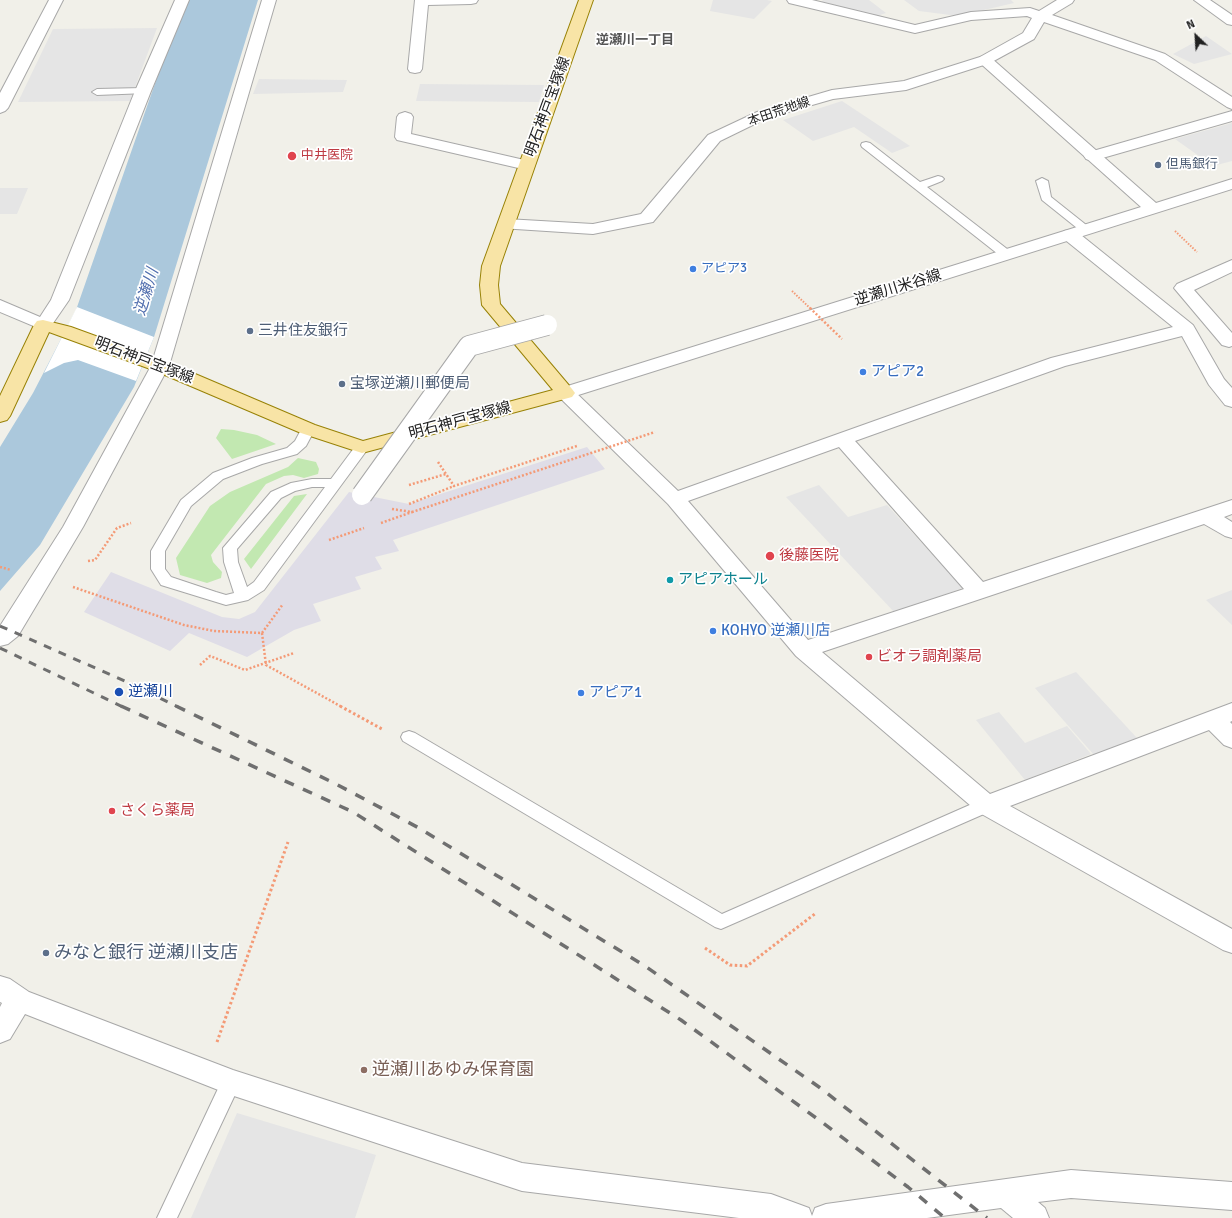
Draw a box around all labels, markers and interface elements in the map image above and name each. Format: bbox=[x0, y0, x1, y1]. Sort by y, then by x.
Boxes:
north arrow bbox=[1176, 16, 1216, 56]
text: N bbox=[1185, 17, 1197, 32]
district label: 逆瀬川一丁目 bbox=[596, 33, 674, 49]
street label: 明石神戸宝塚線 bbox=[522, 55, 574, 159]
street label: 本田荒地線 bbox=[746, 94, 812, 130]
place label: 中井医院 bbox=[301, 148, 353, 164]
marker: 中井医院 bbox=[286, 150, 298, 162]
place label: 但馬銀行 bbox=[1166, 157, 1218, 173]
marker: 但馬銀行 bbox=[1153, 160, 1163, 170]
place label: アピア3 bbox=[701, 261, 747, 277]
marker: アピア3 bbox=[688, 264, 698, 274]
water label: 逆瀬川 bbox=[131, 266, 163, 318]
street label: 逆瀬川米谷線 bbox=[852, 266, 944, 310]
place label: 三井住友銀行 bbox=[258, 322, 348, 340]
marker: 三井住友銀行 bbox=[245, 326, 255, 336]
street label: 明石神戸宝塚線 bbox=[92, 334, 196, 388]
place label: アピア2 bbox=[871, 363, 924, 381]
marker: アピア2 bbox=[858, 367, 868, 377]
place label: 宝塚逆瀬川郵便局 bbox=[350, 375, 470, 393]
marker: 宝塚逆瀬川郵便局 bbox=[337, 379, 347, 389]
street label: 明石神戸宝塚線 bbox=[407, 399, 513, 443]
place label: 後藤医院 bbox=[779, 547, 839, 565]
marker: 後藤医院 bbox=[764, 550, 776, 562]
place label: アピアホール bbox=[678, 571, 768, 589]
marker: アピアホール bbox=[665, 575, 675, 585]
place label: KOHYO 逆瀬川店 bbox=[721, 622, 830, 640]
marker: KOHYO 逆瀬川店 bbox=[708, 626, 718, 636]
place label: ビオラ調剤薬局 bbox=[877, 648, 982, 666]
marker: ビオラ調剤薬局 bbox=[864, 652, 874, 662]
place label: 逆瀬川 bbox=[128, 683, 173, 701]
place label: アピア1 bbox=[589, 684, 642, 702]
marker: 逆瀬川 bbox=[113, 686, 125, 698]
marker: アピア1 bbox=[576, 688, 586, 698]
place label: さくら薬局 bbox=[120, 802, 195, 820]
marker: さくら薬局 bbox=[107, 806, 117, 816]
place label: みなと銀行 逆瀬川支店 bbox=[54, 942, 238, 964]
marker: みなと銀行 逆瀬川支店 bbox=[41, 948, 51, 958]
place label: 逆瀬川あゆみ保育園 bbox=[372, 1059, 534, 1081]
marker: 逆瀬川あゆみ保育園 bbox=[359, 1065, 369, 1075]

